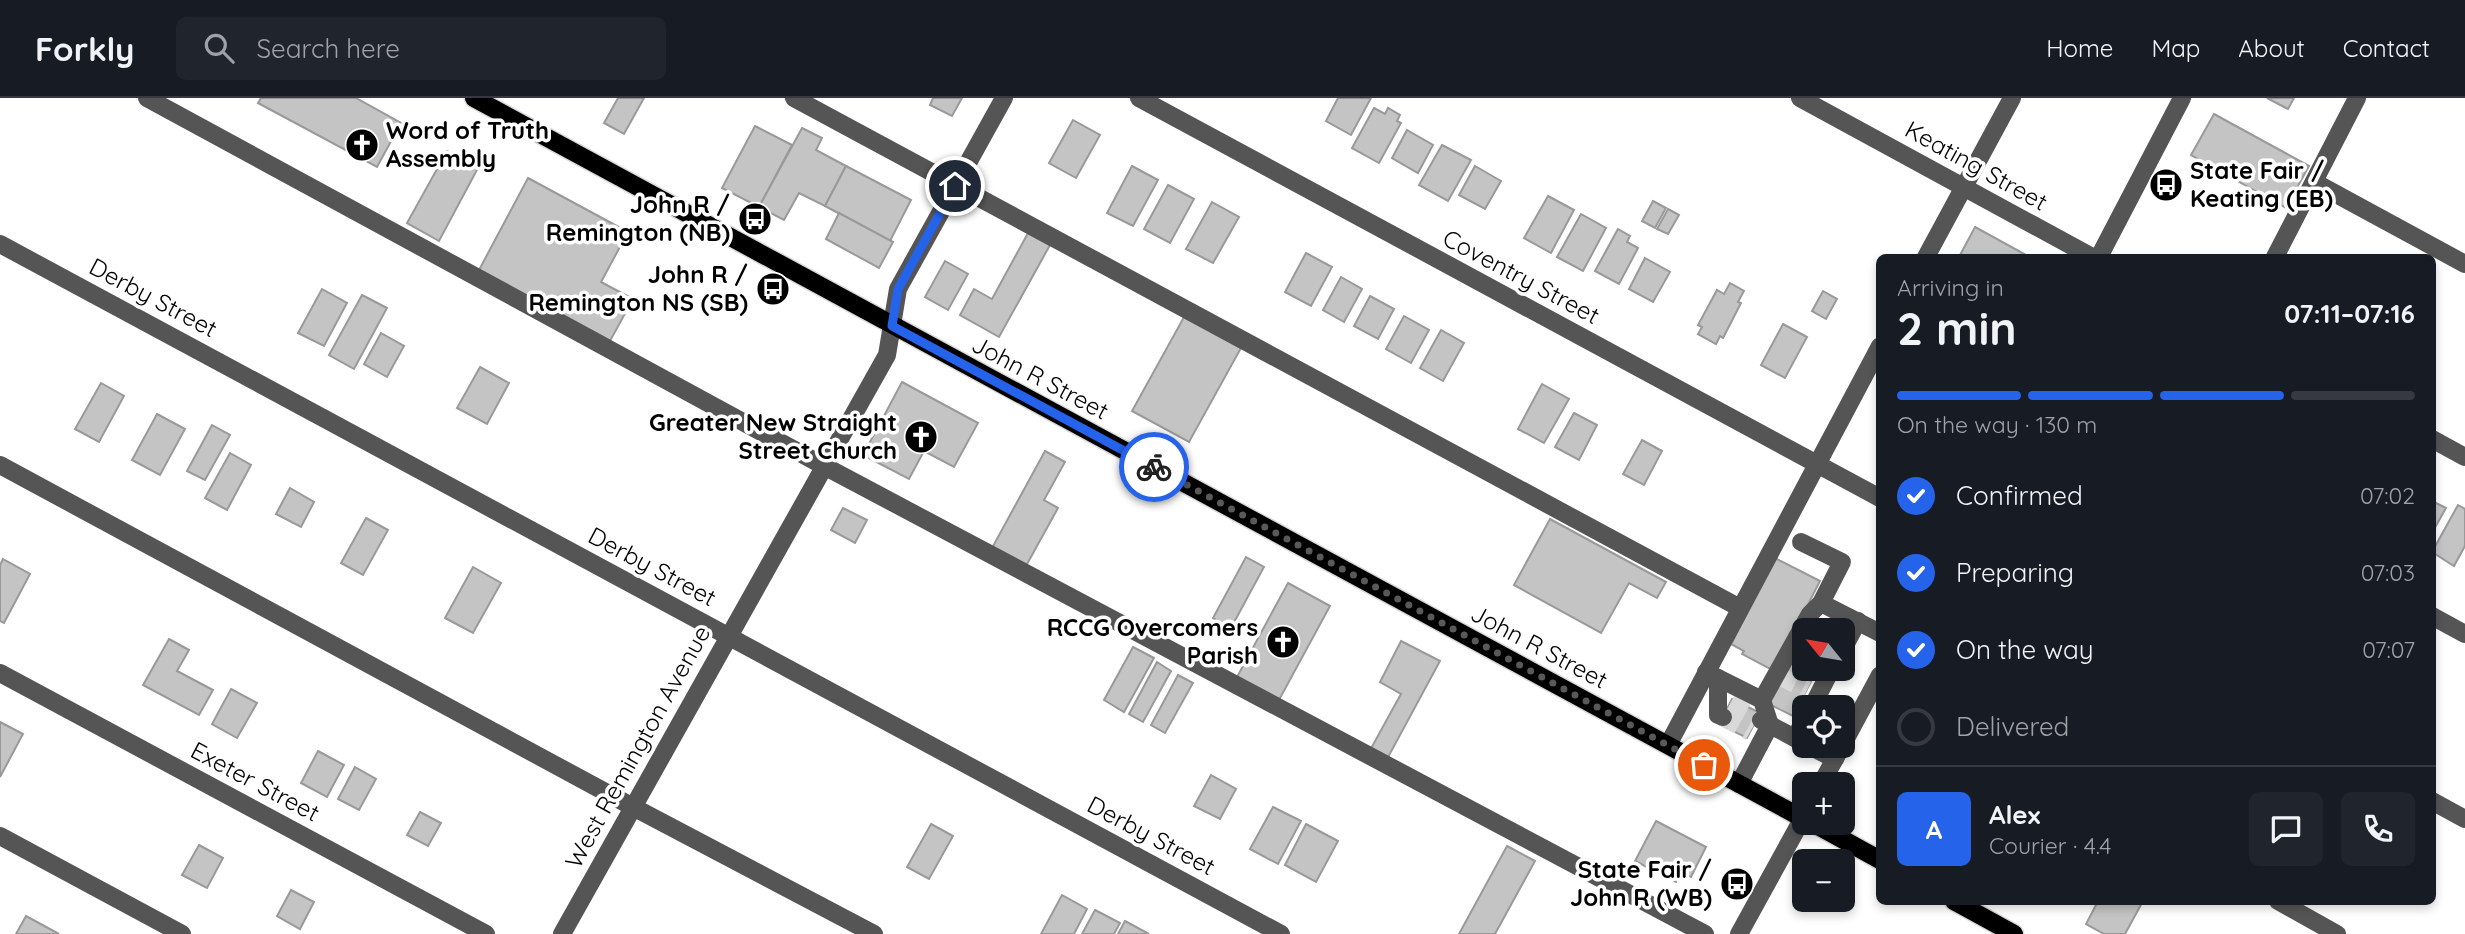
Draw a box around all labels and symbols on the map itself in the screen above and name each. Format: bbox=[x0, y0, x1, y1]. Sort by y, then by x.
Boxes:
street label: Keating Street bbox=[1900, 114, 2053, 217]
place label: Word of Truth Assembly bbox=[386, 115, 549, 173]
church icon: Word of Truth Assembly bbox=[343, 126, 381, 164]
place label: State Fair / Keating (EB) bbox=[2190, 155, 2333, 213]
pin bbox=[925, 156, 985, 216]
bus stop icon: State Fair / Keating (EB) bbox=[2147, 166, 2185, 204]
place label: John R / Remington (NB) bbox=[546, 189, 730, 247]
bus stop icon: John R / Remington (NB) bbox=[736, 200, 774, 238]
street label: Coventry Street bbox=[1438, 222, 1605, 330]
street label: Derby Street bbox=[84, 251, 223, 343]
place label: John R / Remington NS (SB) bbox=[528, 259, 748, 317]
bus stop icon: John R / Remington NS (SB) bbox=[754, 270, 792, 308]
street label: John R Street bbox=[967, 329, 1114, 426]
place label: Greater New Straight Street Church bbox=[649, 407, 897, 465]
church icon: Greater New Straight Street Church bbox=[902, 418, 940, 456]
courier bbox=[1119, 432, 1189, 502]
street label: Derby Street bbox=[583, 520, 722, 612]
street label: John R Street bbox=[1466, 598, 1613, 695]
place label: RCCG Overcomers Parish bbox=[1047, 612, 1258, 670]
north arrow bbox=[1792, 618, 1855, 681]
street label: West Remington Avenue bbox=[558, 620, 716, 873]
church icon: RCCG Overcomers Parish bbox=[1264, 623, 1302, 661]
street label: Exeter Street bbox=[186, 735, 325, 828]
pin bbox=[1674, 735, 1734, 795]
street label: Derby Street bbox=[1082, 789, 1221, 881]
place label: State Fair / John R (WB) bbox=[1570, 854, 1712, 912]
bus stop icon: State Fair / John R (WB) bbox=[1718, 865, 1756, 903]

